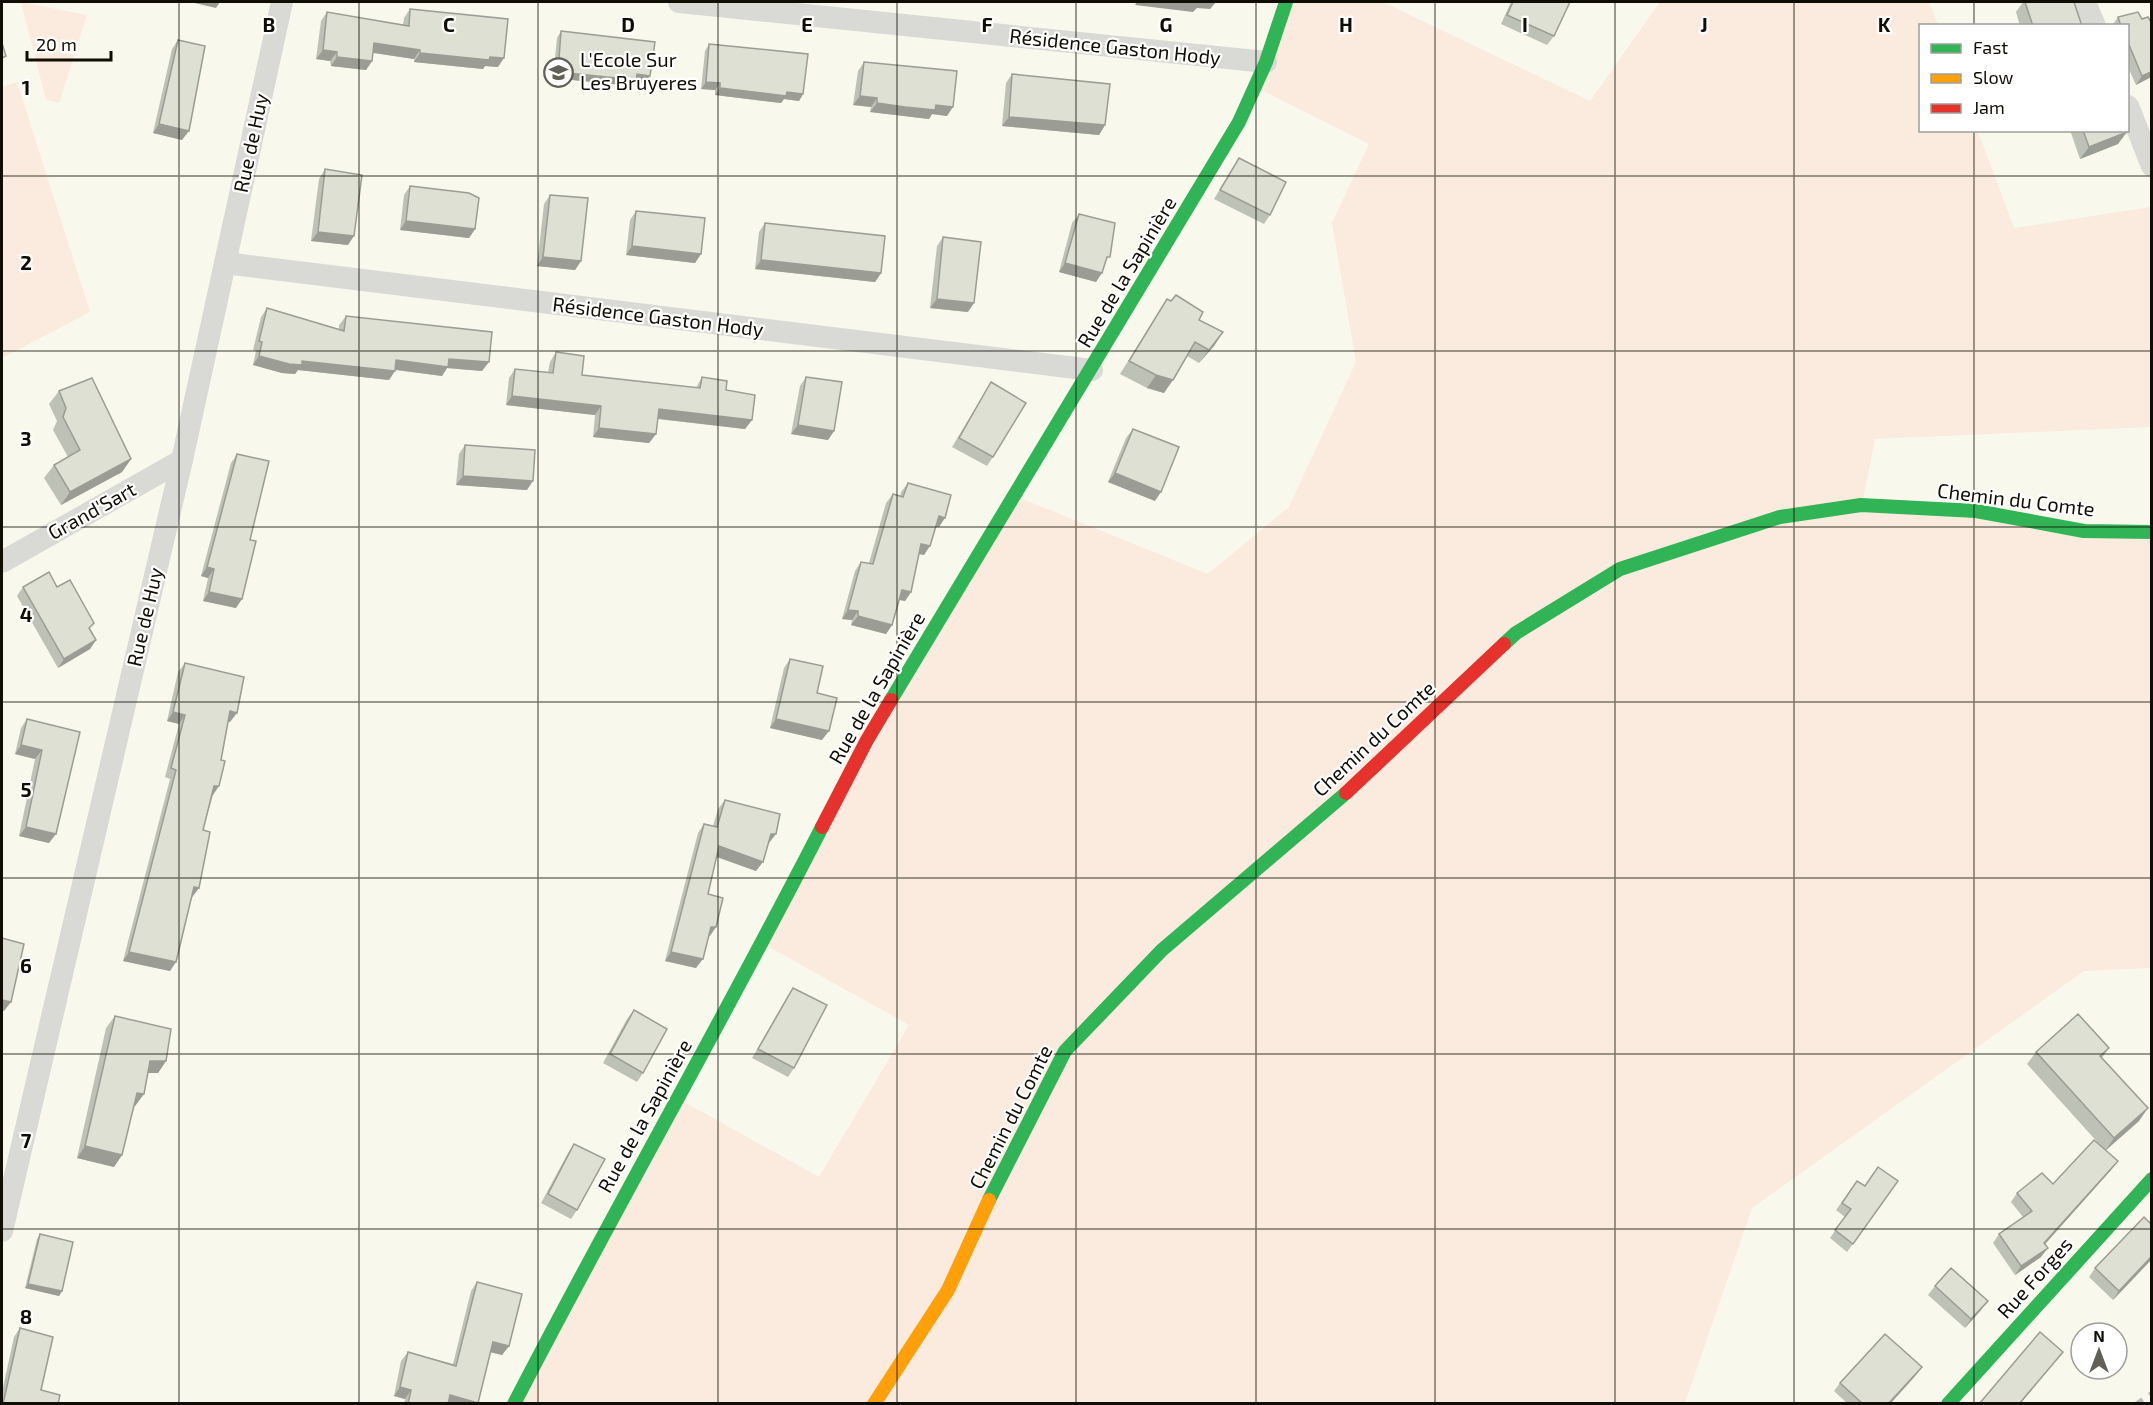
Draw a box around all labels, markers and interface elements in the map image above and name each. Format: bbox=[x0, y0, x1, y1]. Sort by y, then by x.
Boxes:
text: B bbox=[263, 12, 275, 36]
text: C bbox=[443, 12, 455, 36]
text: D bbox=[621, 12, 635, 36]
text: E bbox=[801, 12, 813, 36]
text: F bbox=[981, 12, 993, 36]
text: H bbox=[1339, 12, 1353, 36]
text: I bbox=[1522, 12, 1528, 36]
text: J bbox=[1700, 12, 1708, 36]
text: K bbox=[1878, 12, 1891, 36]
scale bar bbox=[27, 24, 111, 62]
street label: Résidence Gaston Hody bbox=[1008, 24, 1222, 70]
legend bbox=[1919, 24, 2129, 132]
text: 20 m bbox=[36, 33, 77, 55]
text: Fast bbox=[1973, 36, 2008, 58]
place label: L'Ecole Sur Les Bruyeres bbox=[580, 47, 697, 94]
school or university icon: L'Ecole Sur Les Bruyeres bbox=[543, 56, 575, 88]
text: Slow bbox=[1973, 66, 2014, 88]
text: 1 bbox=[22, 75, 30, 99]
street label: Rue de Huy bbox=[228, 91, 272, 195]
text: Jam bbox=[1973, 96, 2005, 118]
street label: Rue de la Sapinière bbox=[1072, 192, 1181, 351]
text: 2 bbox=[20, 250, 32, 274]
street label: Résidence Gaston Hody bbox=[551, 291, 765, 341]
text: 3 bbox=[20, 426, 32, 450]
street label: Grand'Sart bbox=[43, 476, 140, 544]
street label: Chemin du Comte bbox=[1936, 477, 2096, 521]
street label: Rue de Huy bbox=[121, 564, 167, 669]
text: 4 bbox=[20, 602, 33, 626]
street label: Rue de la Sapinière bbox=[823, 607, 929, 768]
street label: Chemin du Comte bbox=[1307, 676, 1439, 801]
text: 5 bbox=[20, 777, 32, 801]
text: 6 bbox=[20, 953, 32, 977]
street label: Rue de la Sapinière bbox=[592, 1035, 696, 1196]
street label: Chemin du Comte bbox=[963, 1041, 1057, 1193]
text: 7 bbox=[21, 1128, 32, 1152]
street label: Rue Forges bbox=[1992, 1232, 2077, 1323]
text: 8 bbox=[20, 1304, 32, 1328]
north arrow bbox=[2069, 1321, 2129, 1381]
text: N bbox=[2093, 1326, 2105, 1345]

